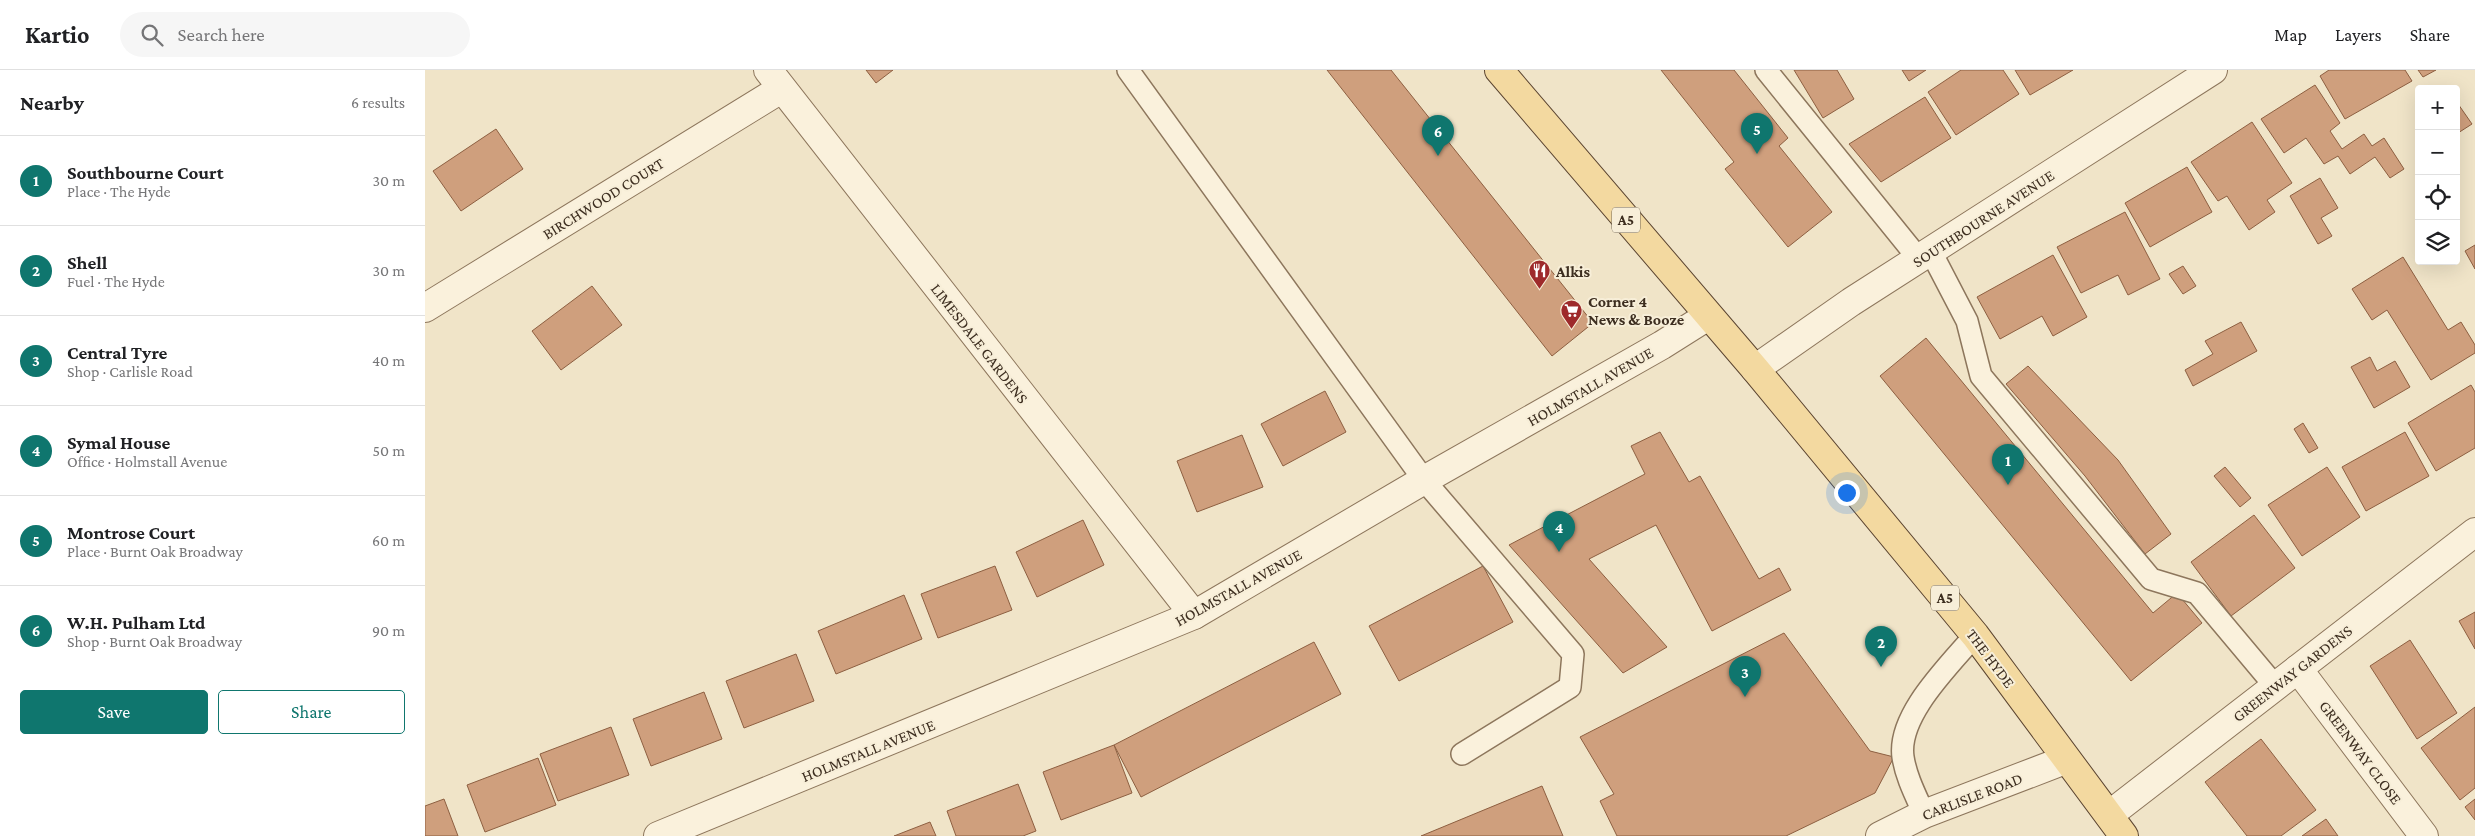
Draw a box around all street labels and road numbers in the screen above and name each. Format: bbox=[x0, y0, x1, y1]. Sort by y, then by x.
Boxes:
street label: BIRCHWOOD COURT bbox=[540, 154, 667, 243]
street label: SOUTHBOURNE AVENUE bbox=[1909, 166, 2057, 270]
road number: A5 bbox=[1612, 208, 1640, 232]
street label: LIMESDALE GARDENS bbox=[928, 280, 1032, 406]
street label: HOLMSTALL AVENUE bbox=[1524, 343, 1656, 429]
street label: HOLMSTALL AVENUE bbox=[1172, 545, 1305, 629]
road number: A5 bbox=[1931, 586, 1959, 610]
street label: GREENWAY GARDENS bbox=[2229, 622, 2355, 725]
street label: THE HYDE bbox=[1963, 626, 2018, 691]
street label: GREENWAY CLOSE bbox=[2316, 697, 2405, 808]
street label: HOLMSTALL AVENUE bbox=[799, 716, 938, 785]
street label: CARLISLE ROAD bbox=[1920, 769, 2025, 823]

